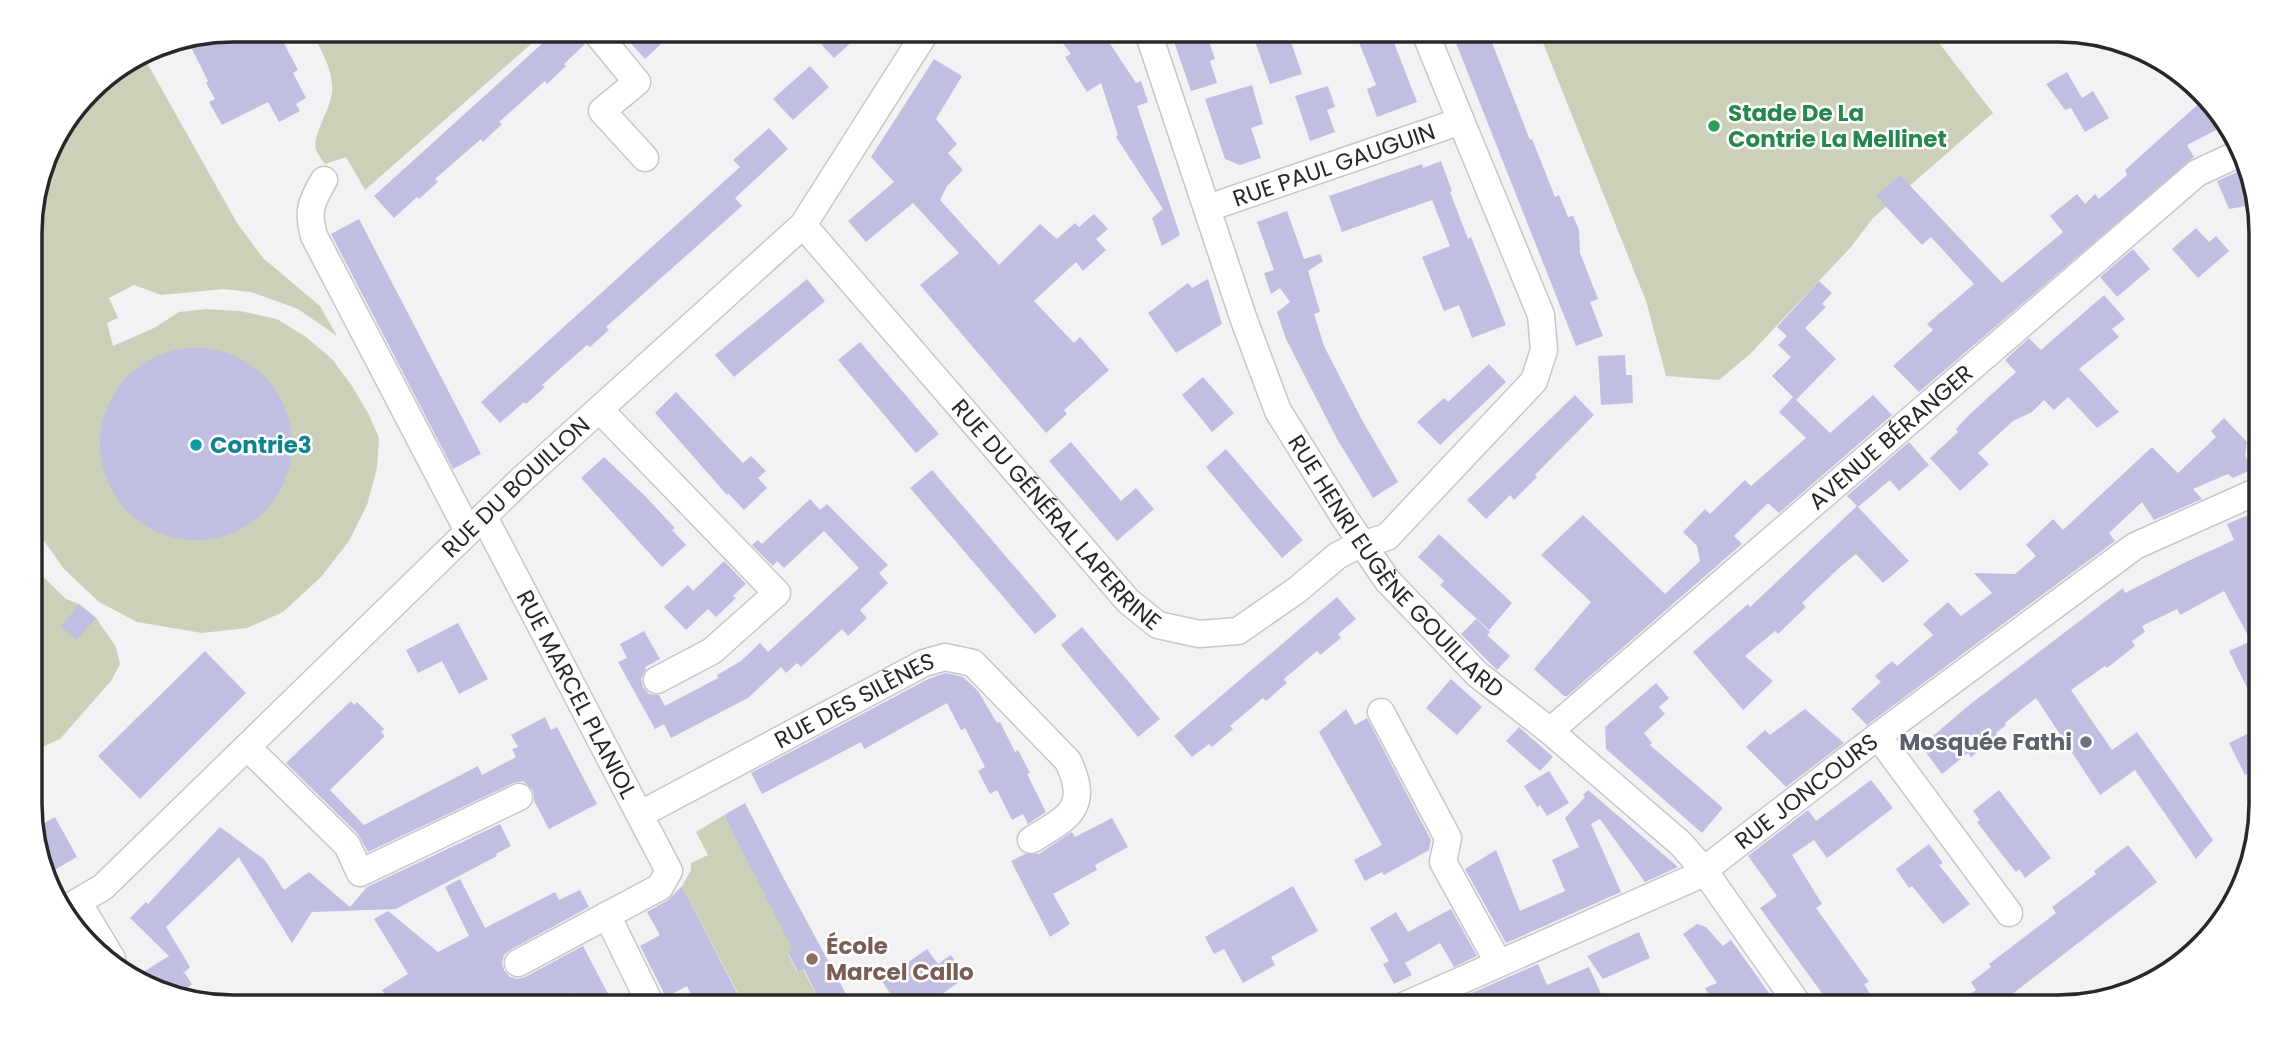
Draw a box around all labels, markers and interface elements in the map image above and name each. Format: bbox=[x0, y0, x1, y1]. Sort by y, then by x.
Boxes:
place label: Stade De La Contrie La Mellinet bbox=[1728, 97, 1947, 155]
street label: RUE PAUL GAUGUIN bbox=[1229, 115, 1439, 215]
marker: Stade De La Contrie La Mellinet bbox=[1706, 118, 1722, 134]
street label: AVENUE BÉRANGER bbox=[1802, 357, 1980, 517]
street label: RUE DU GÉNÉRAL LAPERRINE bbox=[944, 392, 1168, 638]
street label: RUE DU BOUILLON bbox=[434, 409, 597, 565]
street label: RUE HENRI EUGÈNE GOUILLARD bbox=[1281, 428, 1511, 705]
place label: Contrie3 bbox=[210, 429, 312, 461]
marker: Contrie3 bbox=[188, 437, 204, 453]
street label: RUE MARCEL PLANIOL bbox=[509, 584, 644, 804]
street label: RUE DES SILÈNES bbox=[769, 645, 938, 756]
street label: RUE JONCOURS bbox=[1728, 726, 1885, 857]
place label: Mosquée Fathi bbox=[1899, 726, 2072, 758]
marker: Mosquée Fathi bbox=[2078, 734, 2094, 750]
place label: École Marcel Callo bbox=[826, 930, 974, 988]
marker: École Marcel Callo bbox=[804, 951, 820, 967]

